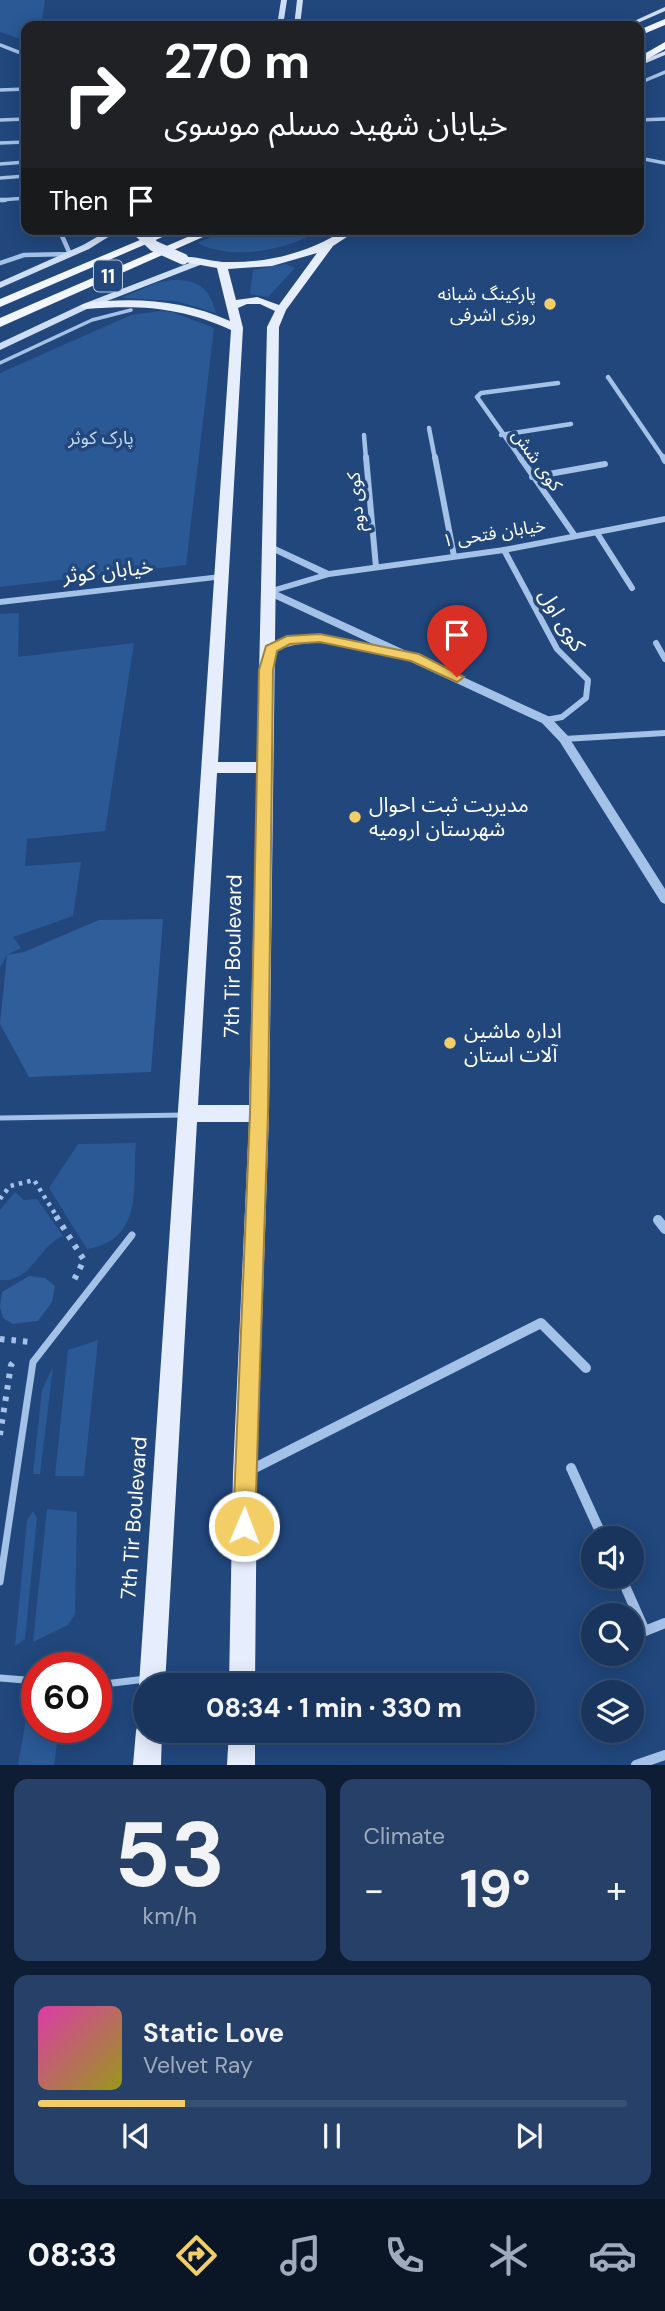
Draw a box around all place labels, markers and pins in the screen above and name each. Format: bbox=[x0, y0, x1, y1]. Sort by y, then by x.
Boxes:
place label: پارکینگ شبانه روزی اشرفی bbox=[438, 282, 536, 327]
marker: پارکینگ شبانه روزی اشرفی bbox=[542, 296, 558, 312]
pin bbox=[427, 605, 487, 677]
place label: مدیریت ثبت احوال شهرستان ارومیه bbox=[369, 791, 529, 843]
marker: مدیریت ثبت احوال شهرستان ارومیه bbox=[347, 809, 363, 825]
place label: اداره ماشین آلات استان bbox=[464, 1017, 562, 1069]
marker: اداره ماشین آلات استان bbox=[442, 1035, 458, 1051]

